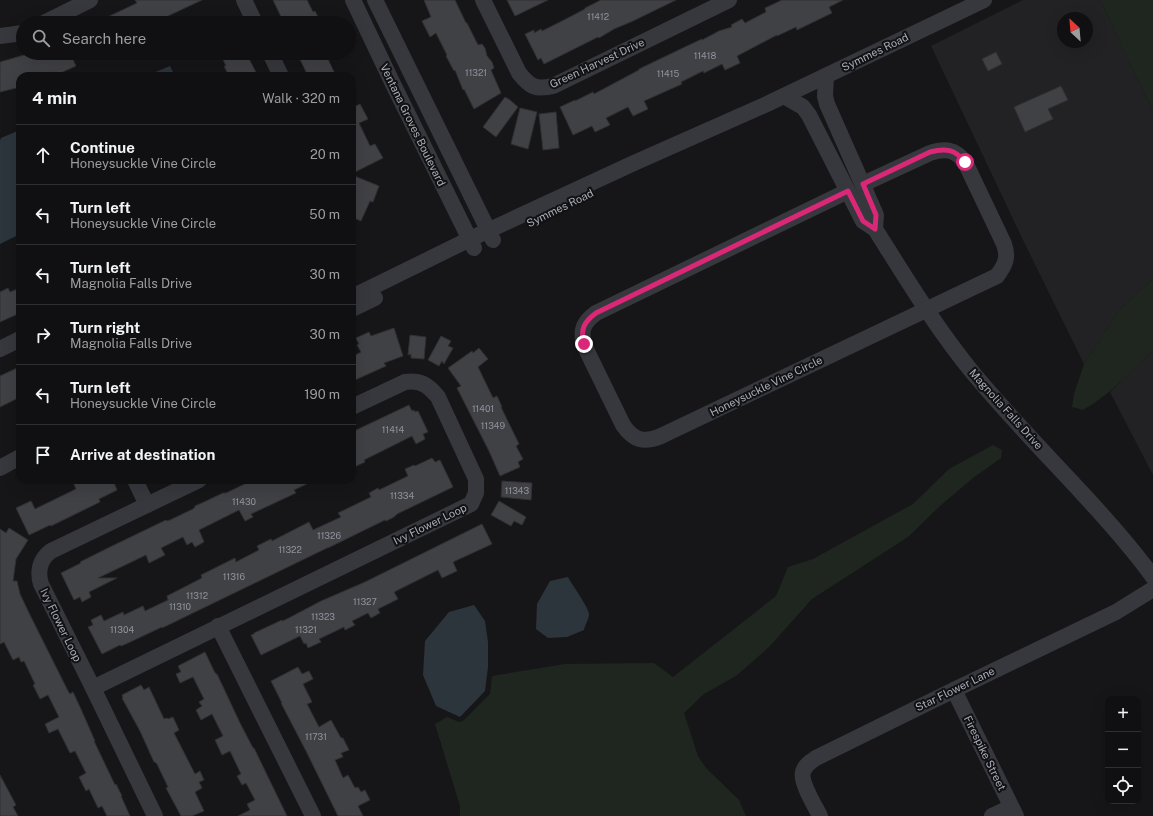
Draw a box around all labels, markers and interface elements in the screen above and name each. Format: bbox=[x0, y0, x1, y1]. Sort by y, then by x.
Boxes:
house number: 11412 bbox=[587, 11, 609, 22]
north arrow bbox=[1057, 12, 1093, 48]
search box bbox=[16, 16, 356, 60]
icon: search bbox=[30, 27, 52, 49]
text: Search here bbox=[62, 30, 146, 47]
street label: Symmes Road bbox=[840, 31, 910, 73]
street label: Green Harvest Drive bbox=[548, 36, 646, 90]
house number: 11418 bbox=[694, 50, 716, 61]
street label: Ventana Groves Boulevard bbox=[378, 62, 448, 188]
house number: 11321 bbox=[465, 67, 487, 78]
house number: 11415 bbox=[657, 68, 679, 79]
text: 4 min bbox=[32, 88, 77, 108]
text: Walk · 320 m bbox=[262, 91, 340, 106]
text: Continue bbox=[70, 139, 135, 156]
icon: ahead bbox=[32, 144, 54, 166]
text: 20 m bbox=[310, 147, 340, 162]
route start bbox=[956, 153, 974, 171]
text: Honeysuckle Vine Circle bbox=[70, 156, 216, 171]
street label: Symmes Road bbox=[525, 187, 595, 229]
text: Turn left bbox=[70, 199, 131, 216]
icon: left bbox=[32, 204, 54, 226]
text: 50 m bbox=[309, 207, 340, 222]
text: Honeysuckle Vine Circle bbox=[70, 216, 216, 231]
text: Turn left bbox=[70, 259, 131, 276]
icon: left bbox=[32, 264, 54, 286]
text: 30 m bbox=[310, 267, 340, 282]
text: Magnolia Falls Drive bbox=[70, 276, 192, 291]
text: Turn right bbox=[70, 319, 140, 336]
icon: right bbox=[32, 324, 54, 346]
text: 30 m bbox=[310, 327, 340, 342]
route end bbox=[575, 335, 593, 353]
text: Magnolia Falls Drive bbox=[70, 336, 192, 351]
street label: Honeysuckle Vine Circle bbox=[708, 354, 824, 418]
street label: Magnolia Falls Drive bbox=[967, 367, 1045, 451]
text: Turn left bbox=[70, 379, 131, 396]
icon: left bbox=[32, 384, 54, 406]
text: 190 m bbox=[304, 387, 340, 402]
text: Honeysuckle Vine Circle bbox=[70, 396, 216, 411]
house number: 11401 bbox=[472, 403, 494, 414]
house number: 11349 bbox=[481, 420, 506, 431]
house number: 11414 bbox=[382, 424, 404, 435]
icon: arrive bbox=[32, 444, 54, 466]
text: Arrive at destination bbox=[70, 446, 215, 463]
house number: 11343 bbox=[505, 485, 529, 496]
house number: 11334 bbox=[390, 490, 414, 501]
house number: 11430 bbox=[232, 496, 257, 507]
street label: Ivy Flower Loop bbox=[391, 501, 469, 547]
house number: 11326 bbox=[317, 530, 341, 541]
house number: 11322 bbox=[278, 544, 302, 555]
house number: 11316 bbox=[223, 571, 246, 582]
street label: Ivy Flower Loop bbox=[38, 586, 84, 664]
house number: 11312 bbox=[186, 590, 208, 601]
house number: 11327 bbox=[353, 596, 377, 607]
house number: 11310 bbox=[169, 601, 192, 612]
house number: 11323 bbox=[311, 611, 335, 622]
house number: 11304 bbox=[110, 624, 134, 635]
house number: 11321 bbox=[295, 624, 317, 635]
street label: Star Flower Lane bbox=[913, 665, 997, 713]
map controls bbox=[1105, 696, 1141, 804]
button: + bbox=[1105, 696, 1141, 732]
street label: Firespike Street bbox=[962, 714, 1008, 792]
house number: 11731 bbox=[305, 731, 327, 742]
button: − bbox=[1105, 732, 1141, 768]
button: locate bbox=[1105, 768, 1141, 804]

